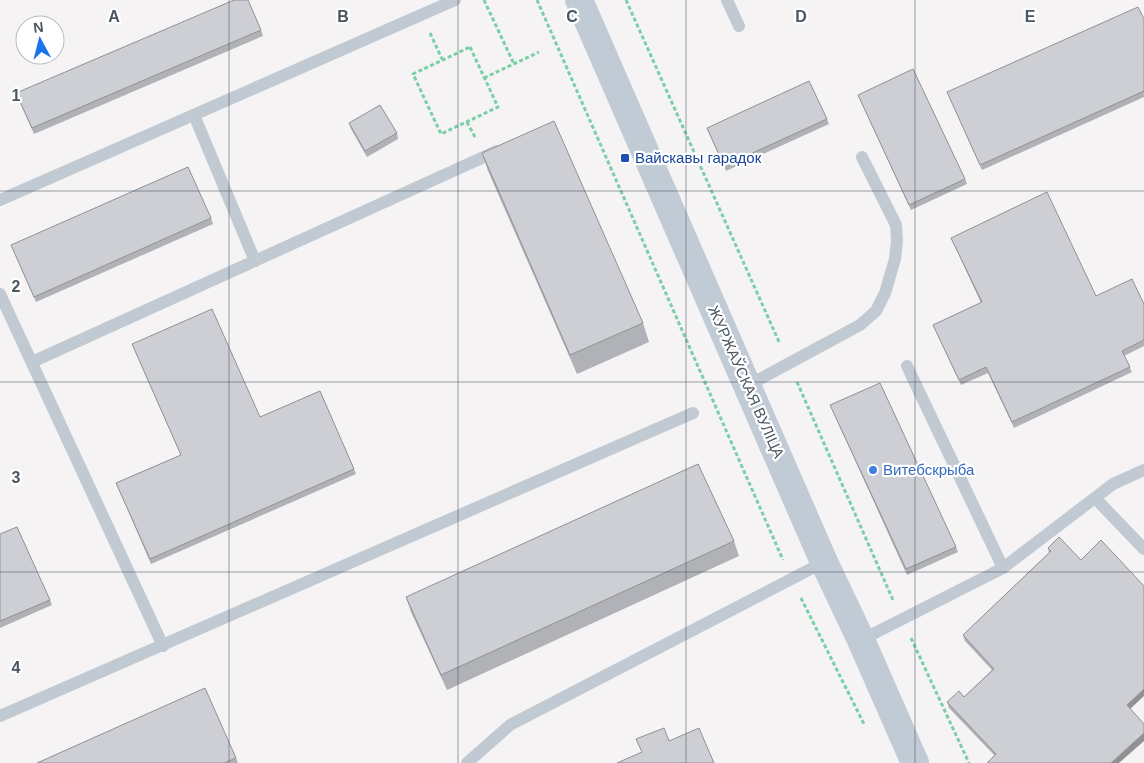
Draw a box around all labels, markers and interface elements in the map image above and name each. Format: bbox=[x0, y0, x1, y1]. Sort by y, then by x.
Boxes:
text: A bbox=[108, 8, 120, 25]
text: B bbox=[337, 8, 349, 25]
text: C bbox=[566, 8, 578, 25]
text: D bbox=[795, 8, 807, 25]
text: E bbox=[1025, 8, 1036, 25]
north arrow bbox=[15, 15, 65, 65]
text: N bbox=[32, 19, 44, 36]
text: 1 bbox=[12, 87, 21, 104]
place label: Вайскавы гарадок bbox=[635, 149, 762, 166]
marker: Вайскавы гарадок bbox=[619, 152, 631, 164]
text: 2 bbox=[12, 278, 21, 295]
street label: ЖУРЖАЎСКАЯ ВУЛІЦА bbox=[705, 303, 788, 461]
place label: Витебскрыба bbox=[883, 461, 975, 478]
marker: Витебскрыба bbox=[867, 464, 879, 476]
text: 3 bbox=[12, 469, 21, 486]
text: 4 bbox=[12, 659, 21, 676]

